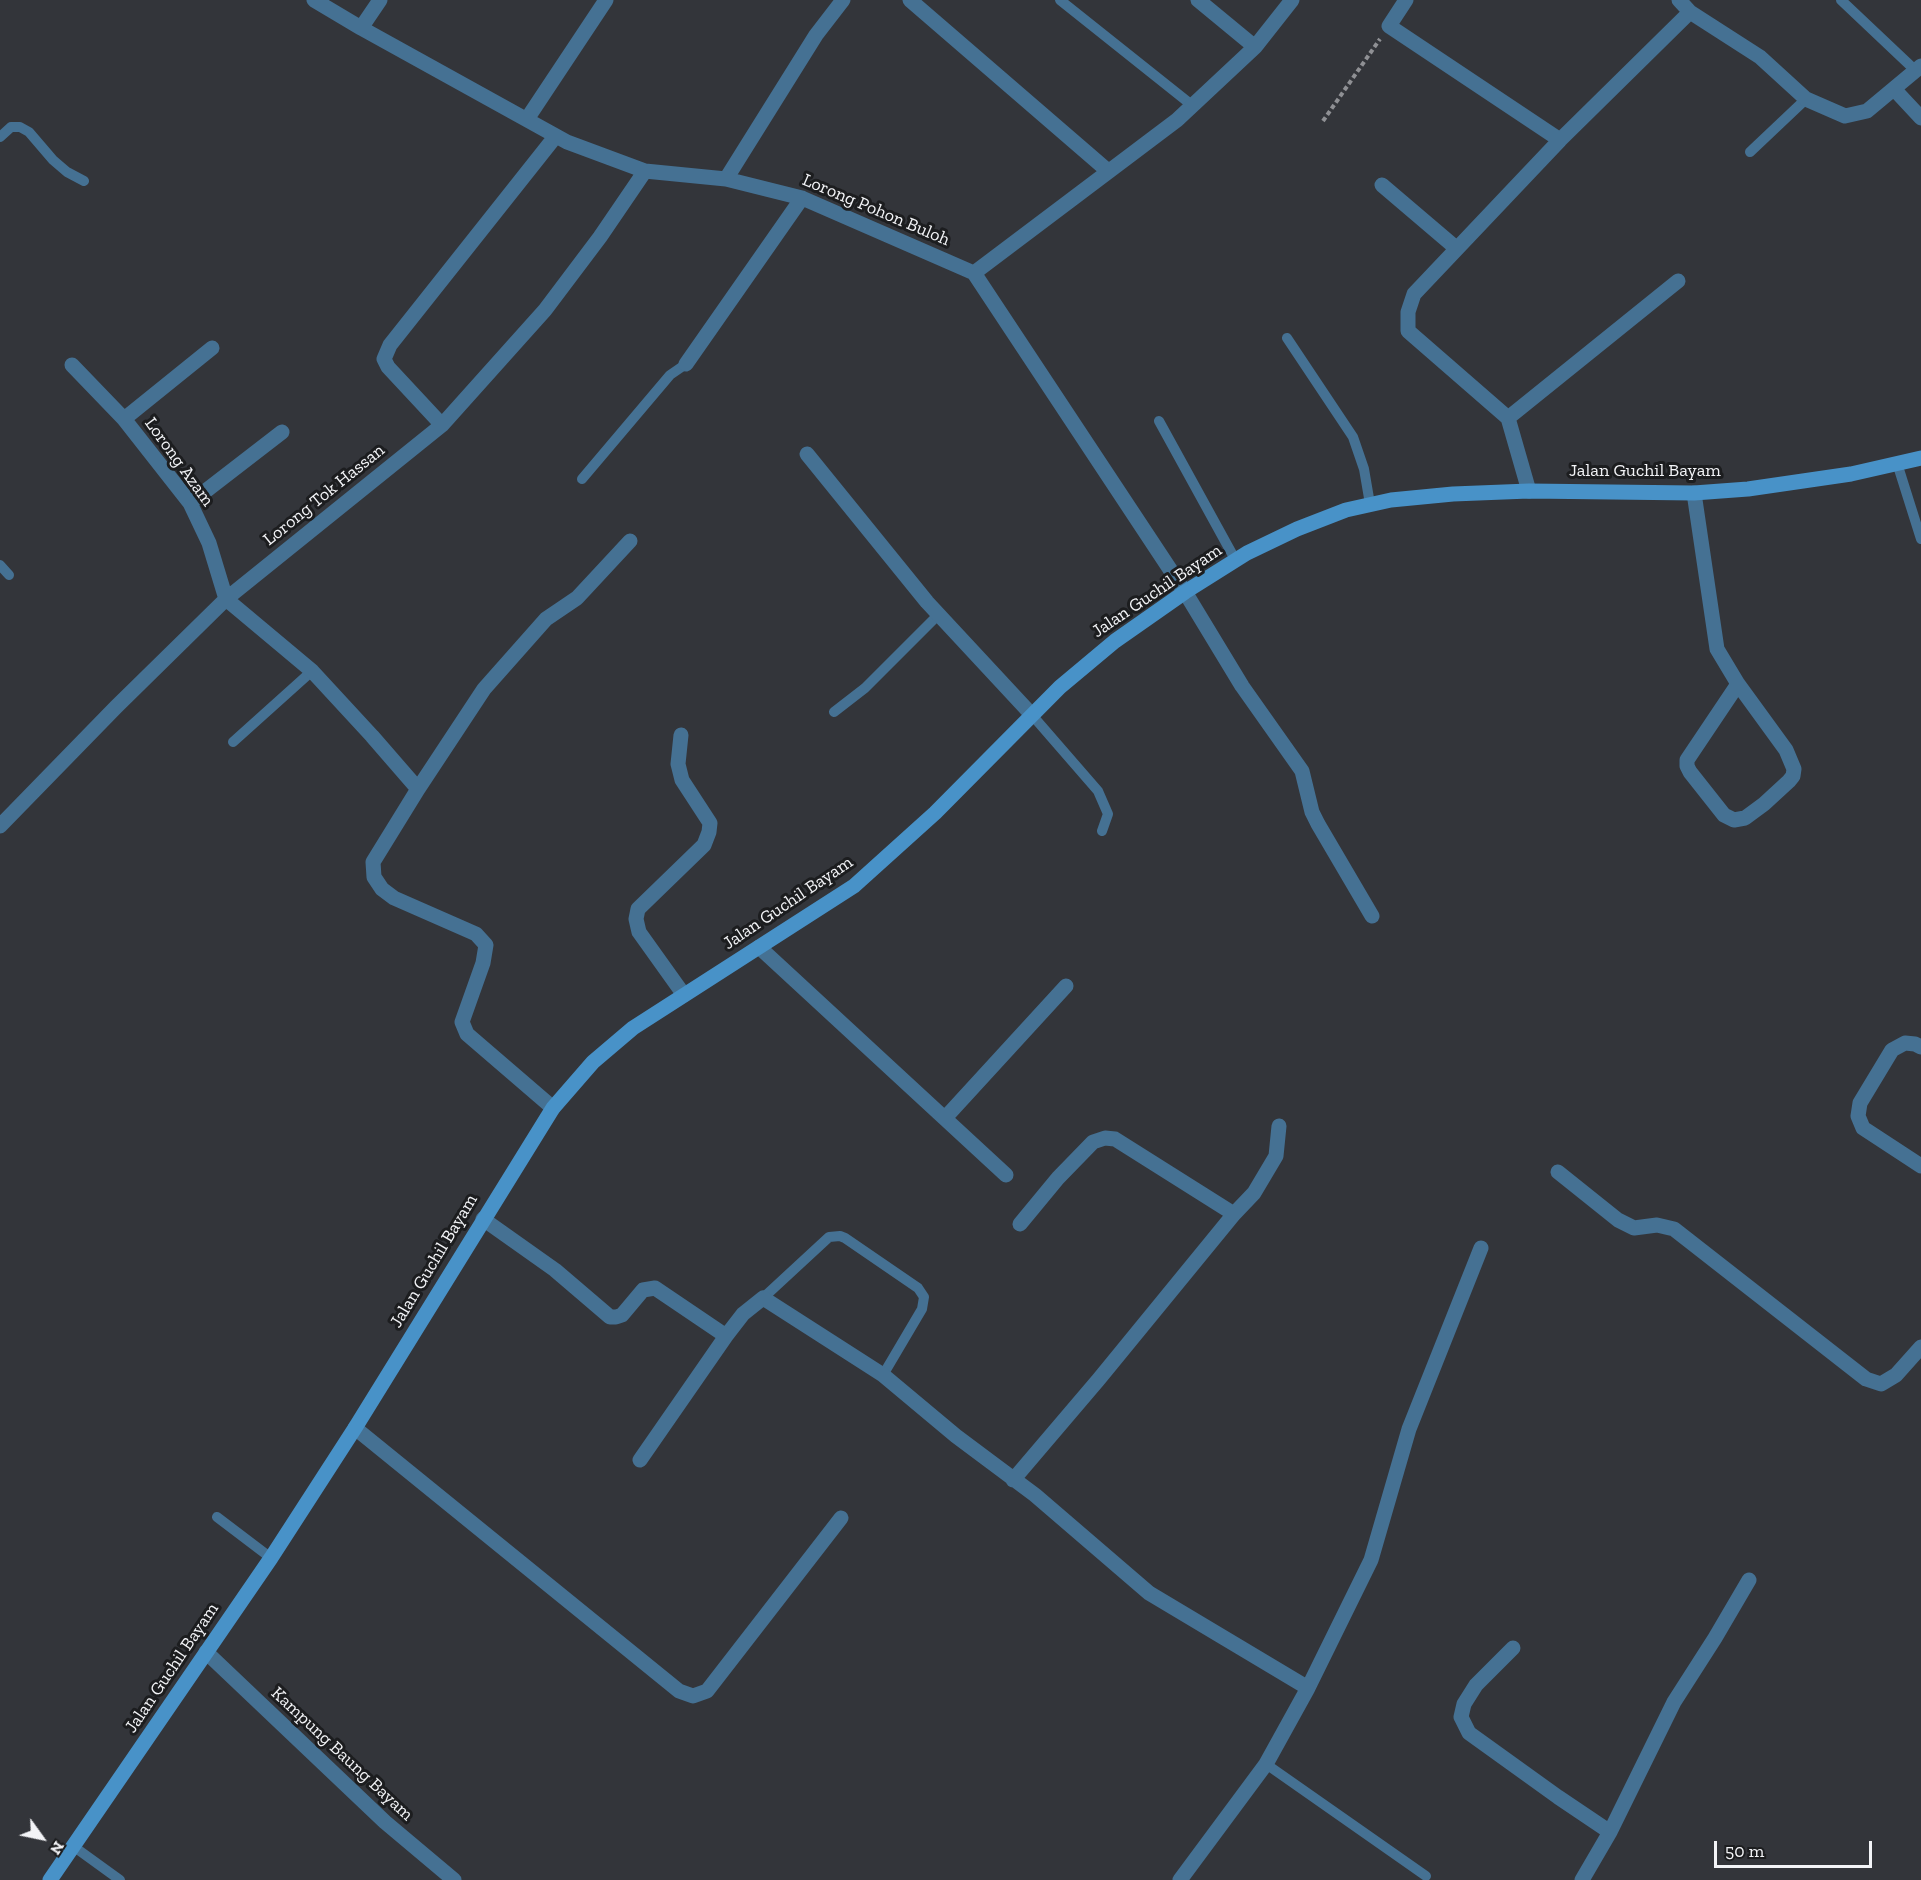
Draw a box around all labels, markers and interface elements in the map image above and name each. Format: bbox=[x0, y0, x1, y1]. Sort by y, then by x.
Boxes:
street label: Lorong Pohon Buloh bbox=[799, 169, 953, 251]
street label: Lorong Azam bbox=[140, 413, 218, 511]
street label: Lorong Tok Hassan bbox=[259, 440, 389, 550]
street label: Jalan Guchil Bayam bbox=[1569, 460, 1721, 482]
street label: Jalan Guchil Bayam bbox=[1088, 540, 1226, 642]
street label: Jalan Guchil Bayam bbox=[719, 852, 857, 954]
street label: Jalan Guchil Bayam bbox=[386, 1190, 482, 1332]
street label: Jalan Guchil Bayam bbox=[121, 1599, 223, 1737]
street label: Kampung Baung Bayam bbox=[266, 1682, 418, 1826]
north arrow bbox=[12, 1808, 72, 1868]
scale bar bbox=[1717, 1829, 1874, 1867]
text: N bbox=[46, 1838, 69, 1858]
text: 50 m bbox=[1725, 1840, 1764, 1862]

